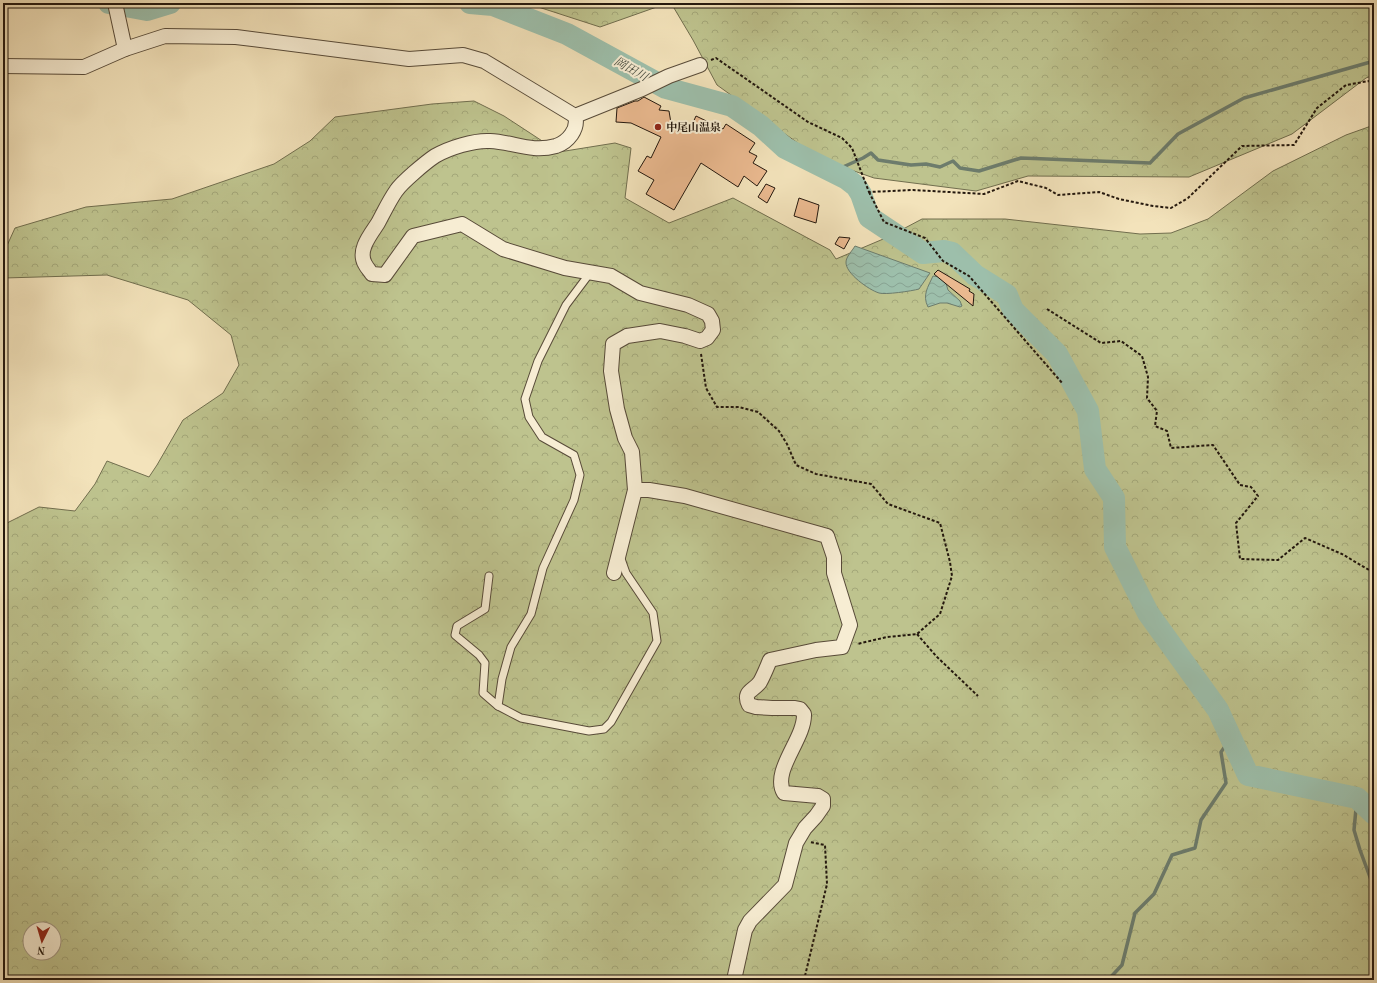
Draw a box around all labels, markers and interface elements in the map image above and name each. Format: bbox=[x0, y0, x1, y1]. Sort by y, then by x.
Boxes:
water label: 岡田川 bbox=[612, 55, 651, 85]
place label: 中尾山温泉 bbox=[666, 121, 721, 134]
marker: 中尾山温泉 bbox=[653, 122, 663, 132]
north arrow bbox=[22, 921, 62, 961]
text: N bbox=[36, 944, 46, 955]

